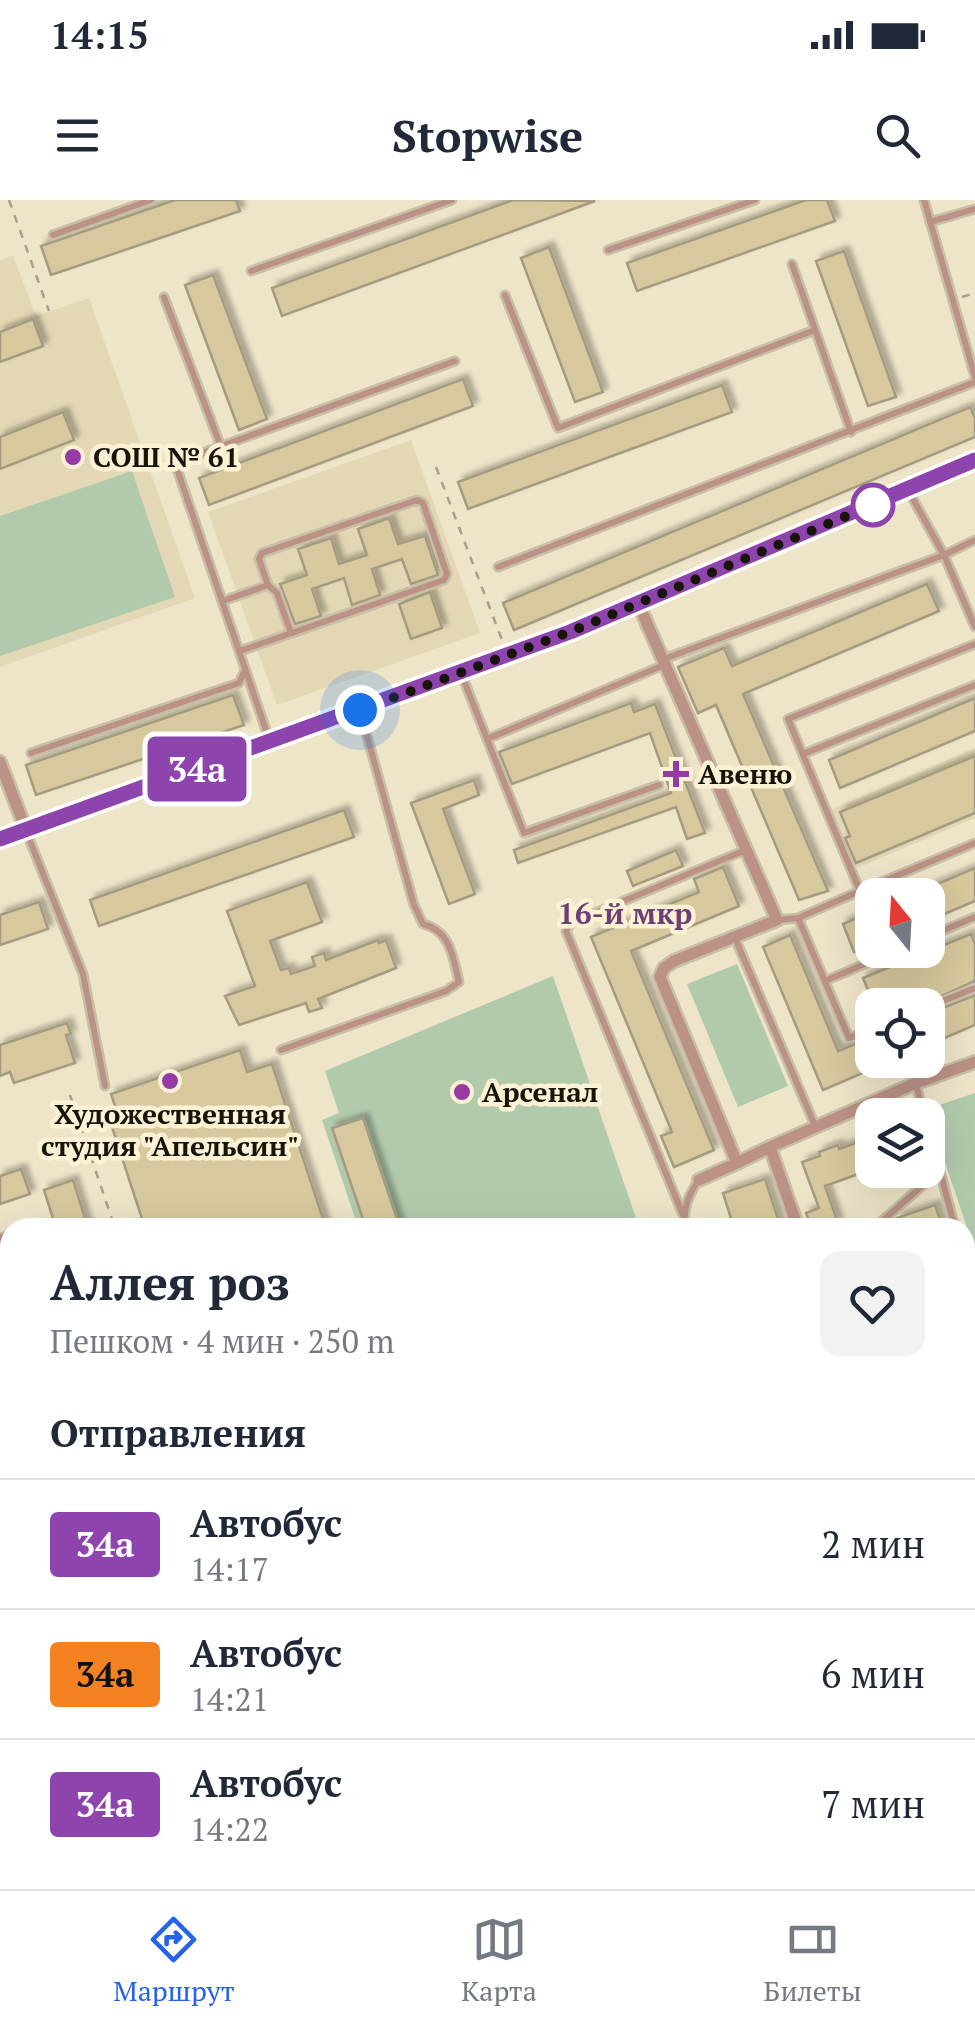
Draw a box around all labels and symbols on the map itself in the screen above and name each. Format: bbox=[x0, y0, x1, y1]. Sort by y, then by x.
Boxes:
place label: СОШ № 61 bbox=[93, 438, 239, 475]
marker: СОШ № 61 bbox=[62, 446, 84, 468]
unlabelled marker bbox=[852, 484, 894, 526]
your location bbox=[335, 685, 385, 735]
line badge: 34а bbox=[140, 736, 254, 802]
place label: Авеню bbox=[698, 755, 792, 792]
marker: Авеню bbox=[663, 761, 689, 787]
north arrow bbox=[855, 878, 945, 968]
district label: 16-й мкр bbox=[558, 893, 692, 933]
marker: Художественная студия "Апельсин" bbox=[159, 1070, 181, 1092]
place label: Арсенал bbox=[482, 1073, 598, 1110]
marker: Арсенал bbox=[451, 1081, 473, 1103]
place label: Художественная студия "Апельсин" bbox=[41, 1095, 299, 1164]

